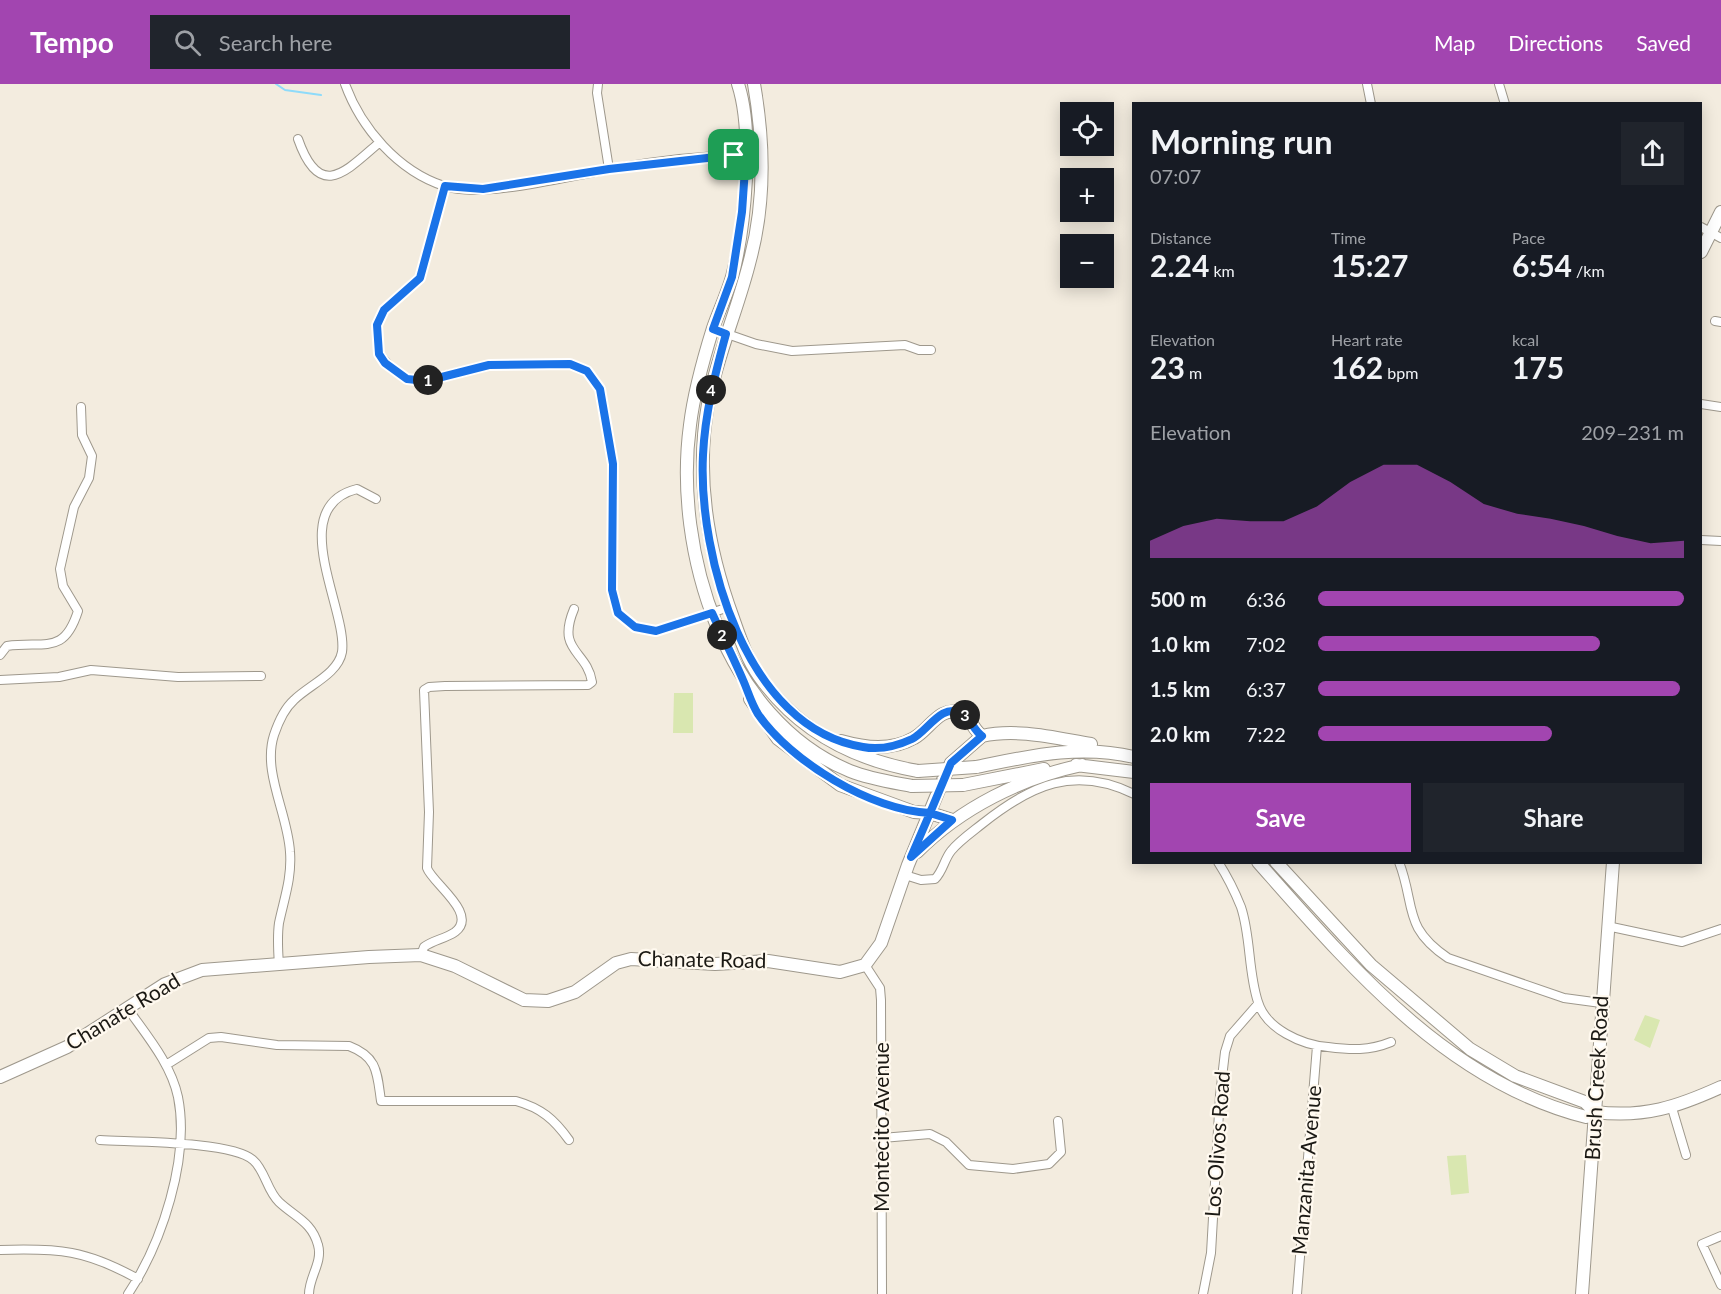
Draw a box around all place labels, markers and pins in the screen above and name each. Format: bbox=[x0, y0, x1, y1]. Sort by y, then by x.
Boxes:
pin bbox=[708, 129, 759, 180]
pin: 1 bbox=[413, 365, 443, 395]
pin: 4 bbox=[696, 375, 726, 405]
pin: 2 bbox=[707, 620, 737, 650]
pin: 3 bbox=[950, 700, 980, 730]

